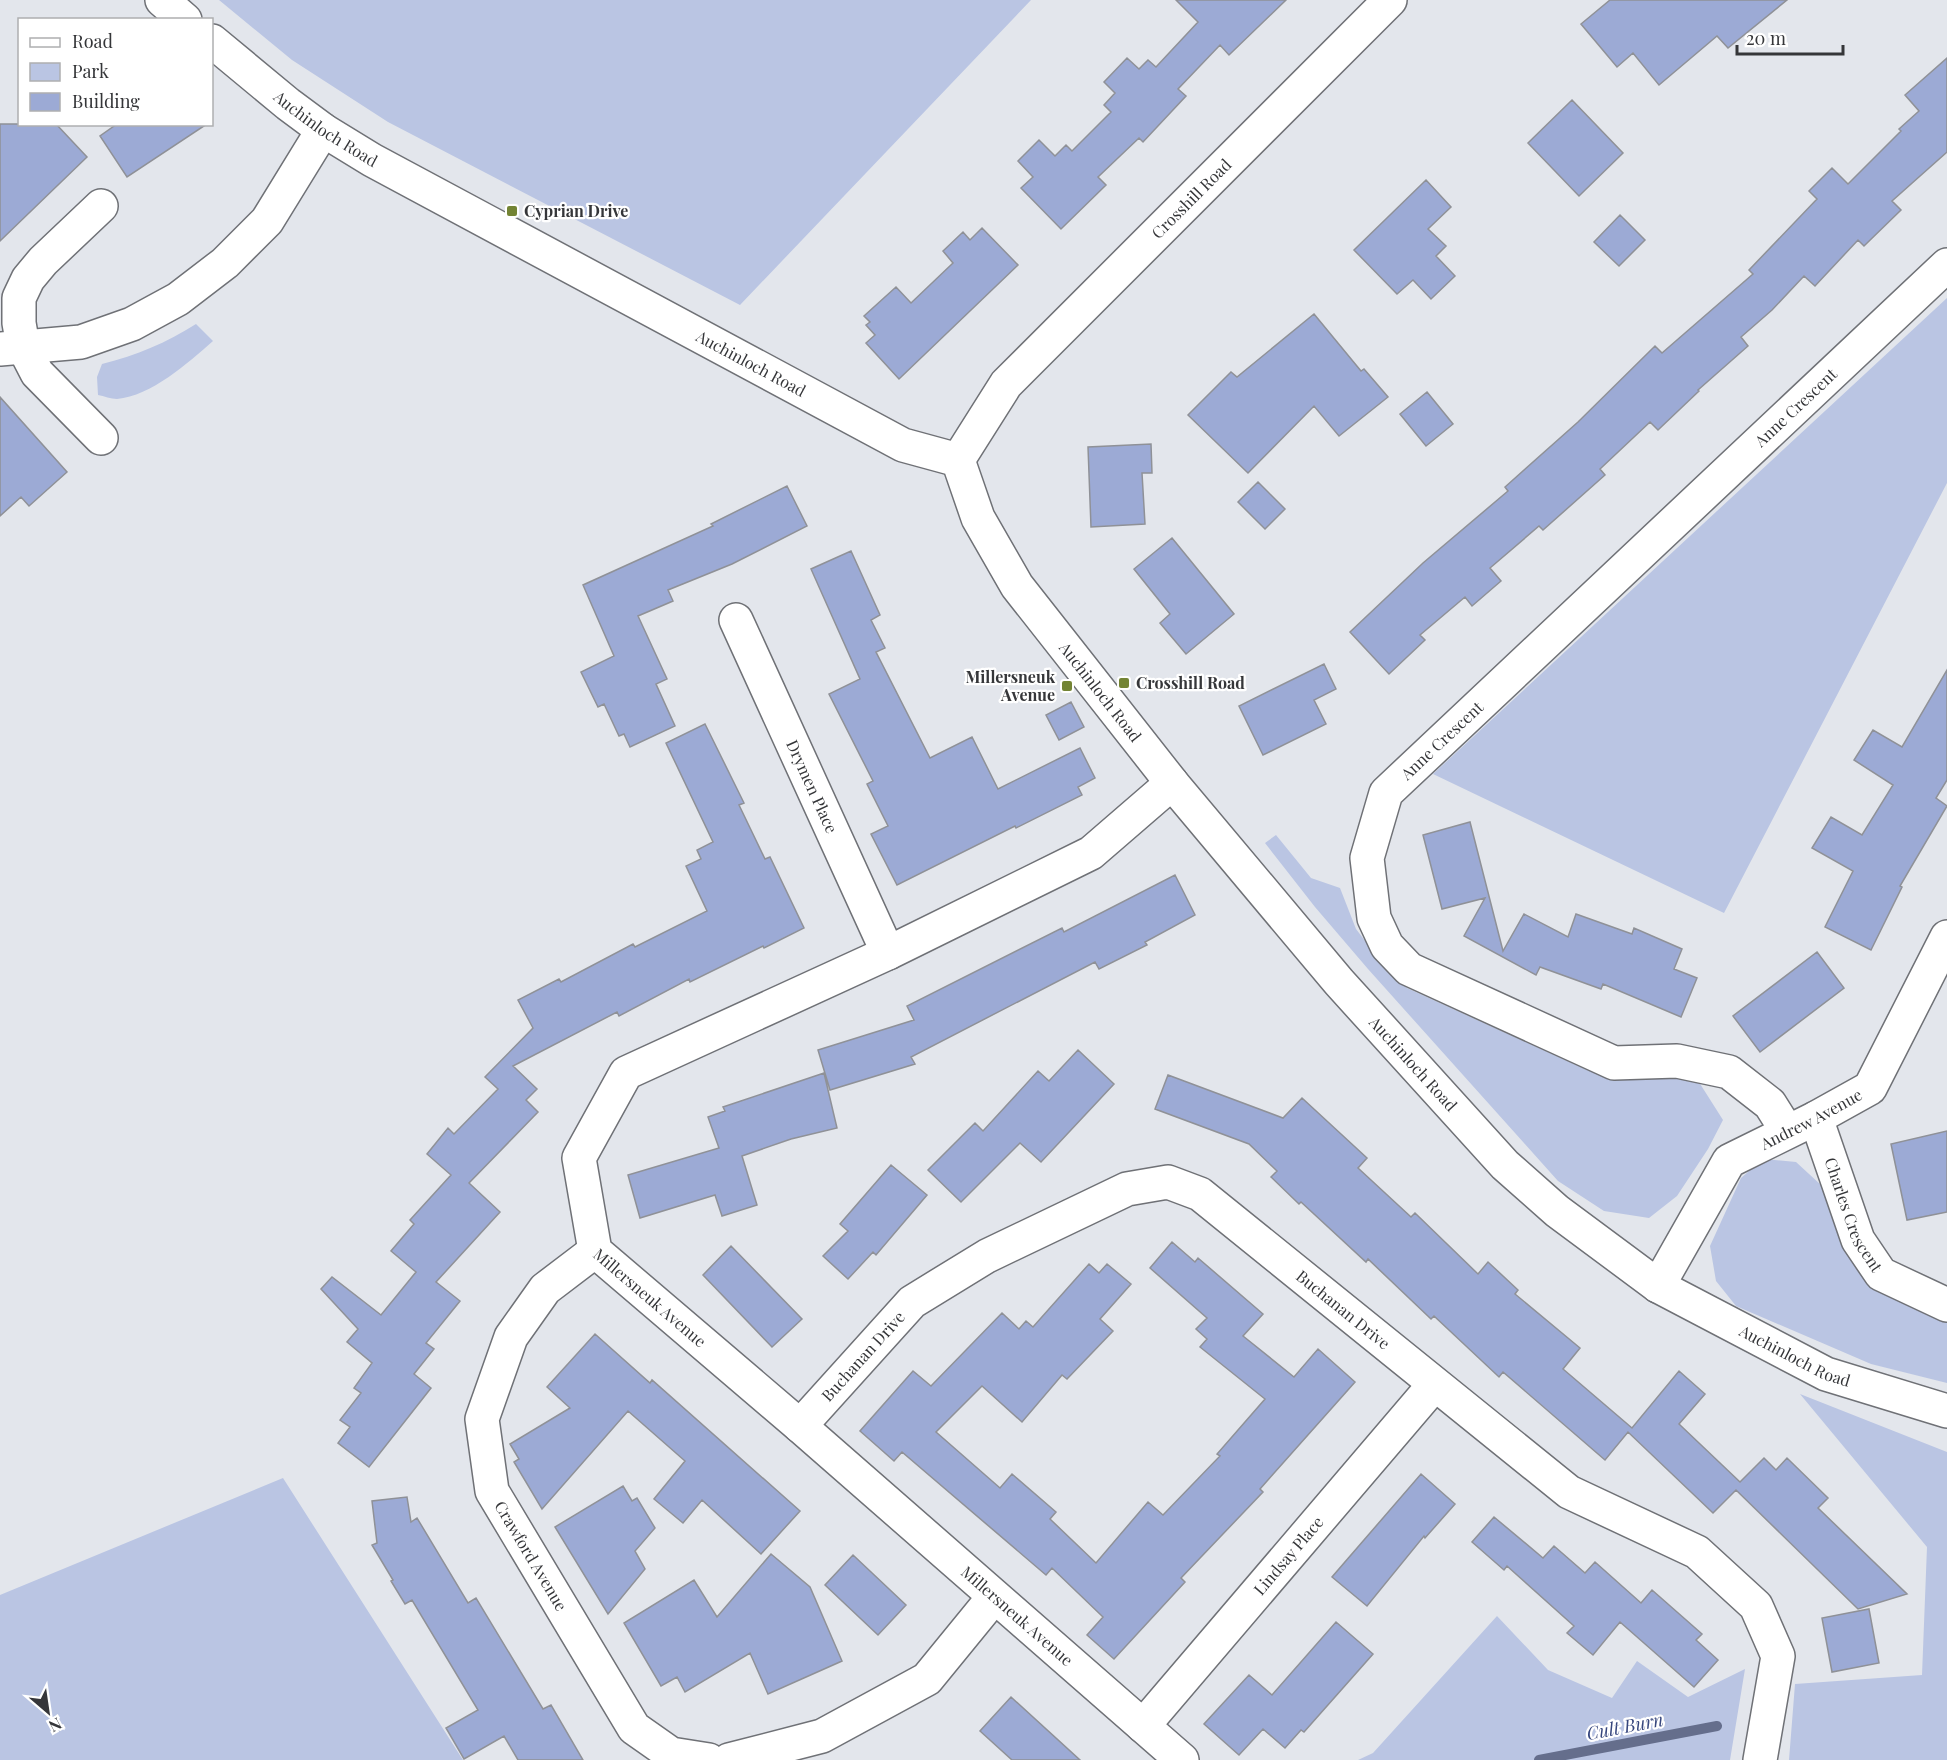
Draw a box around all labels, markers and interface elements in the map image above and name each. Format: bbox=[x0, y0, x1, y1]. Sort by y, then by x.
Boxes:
legend bbox=[18, 18, 213, 126]
scale bar bbox=[1737, 18, 1844, 56]
text: 20 m bbox=[1746, 26, 1786, 50]
text: Road bbox=[72, 29, 113, 53]
text: Park bbox=[72, 59, 109, 83]
street label: Auchinloch Road bbox=[269, 85, 381, 171]
text: Building bbox=[72, 89, 140, 113]
street label: Crosshill Road bbox=[1147, 154, 1235, 243]
place label: Cyprian Drive bbox=[524, 200, 628, 221]
marker: Cyprian Drive bbox=[505, 204, 519, 218]
street label: Auchinloch Road bbox=[692, 325, 810, 401]
street label: Anne Crescent bbox=[1749, 363, 1841, 452]
street label: Auchinloch Road bbox=[1054, 637, 1146, 746]
place label: Millersneuk Avenue bbox=[965, 666, 1056, 705]
place label: Crosshill Road bbox=[1136, 672, 1245, 693]
marker: Crosshill Road bbox=[1117, 676, 1131, 690]
marker: Millersneuk Avenue bbox=[1060, 679, 1074, 693]
street label: Anne Crescent bbox=[1395, 696, 1487, 785]
street label: Drymen Place bbox=[782, 736, 843, 836]
street label: Auchinloch Road bbox=[1364, 1011, 1462, 1115]
street label: Andrew Avenue bbox=[1756, 1084, 1866, 1154]
street label: Charles Crescent bbox=[1820, 1155, 1888, 1276]
street label: Millersneuk Avenue bbox=[589, 1243, 711, 1351]
street label: Buchanan Drive bbox=[1292, 1265, 1395, 1353]
street label: Buchanan Drive bbox=[816, 1306, 909, 1406]
street label: Auchinloch Road bbox=[1735, 1319, 1853, 1391]
street label: Crawford Avenue bbox=[490, 1497, 572, 1614]
street label: Lindsay Place bbox=[1248, 1511, 1328, 1599]
street label: Millersneuk Avenue bbox=[957, 1561, 1078, 1670]
north arrow bbox=[18, 1682, 78, 1742]
water label: Cult Burn bbox=[1584, 1707, 1665, 1745]
text: N bbox=[45, 1714, 66, 1738]

